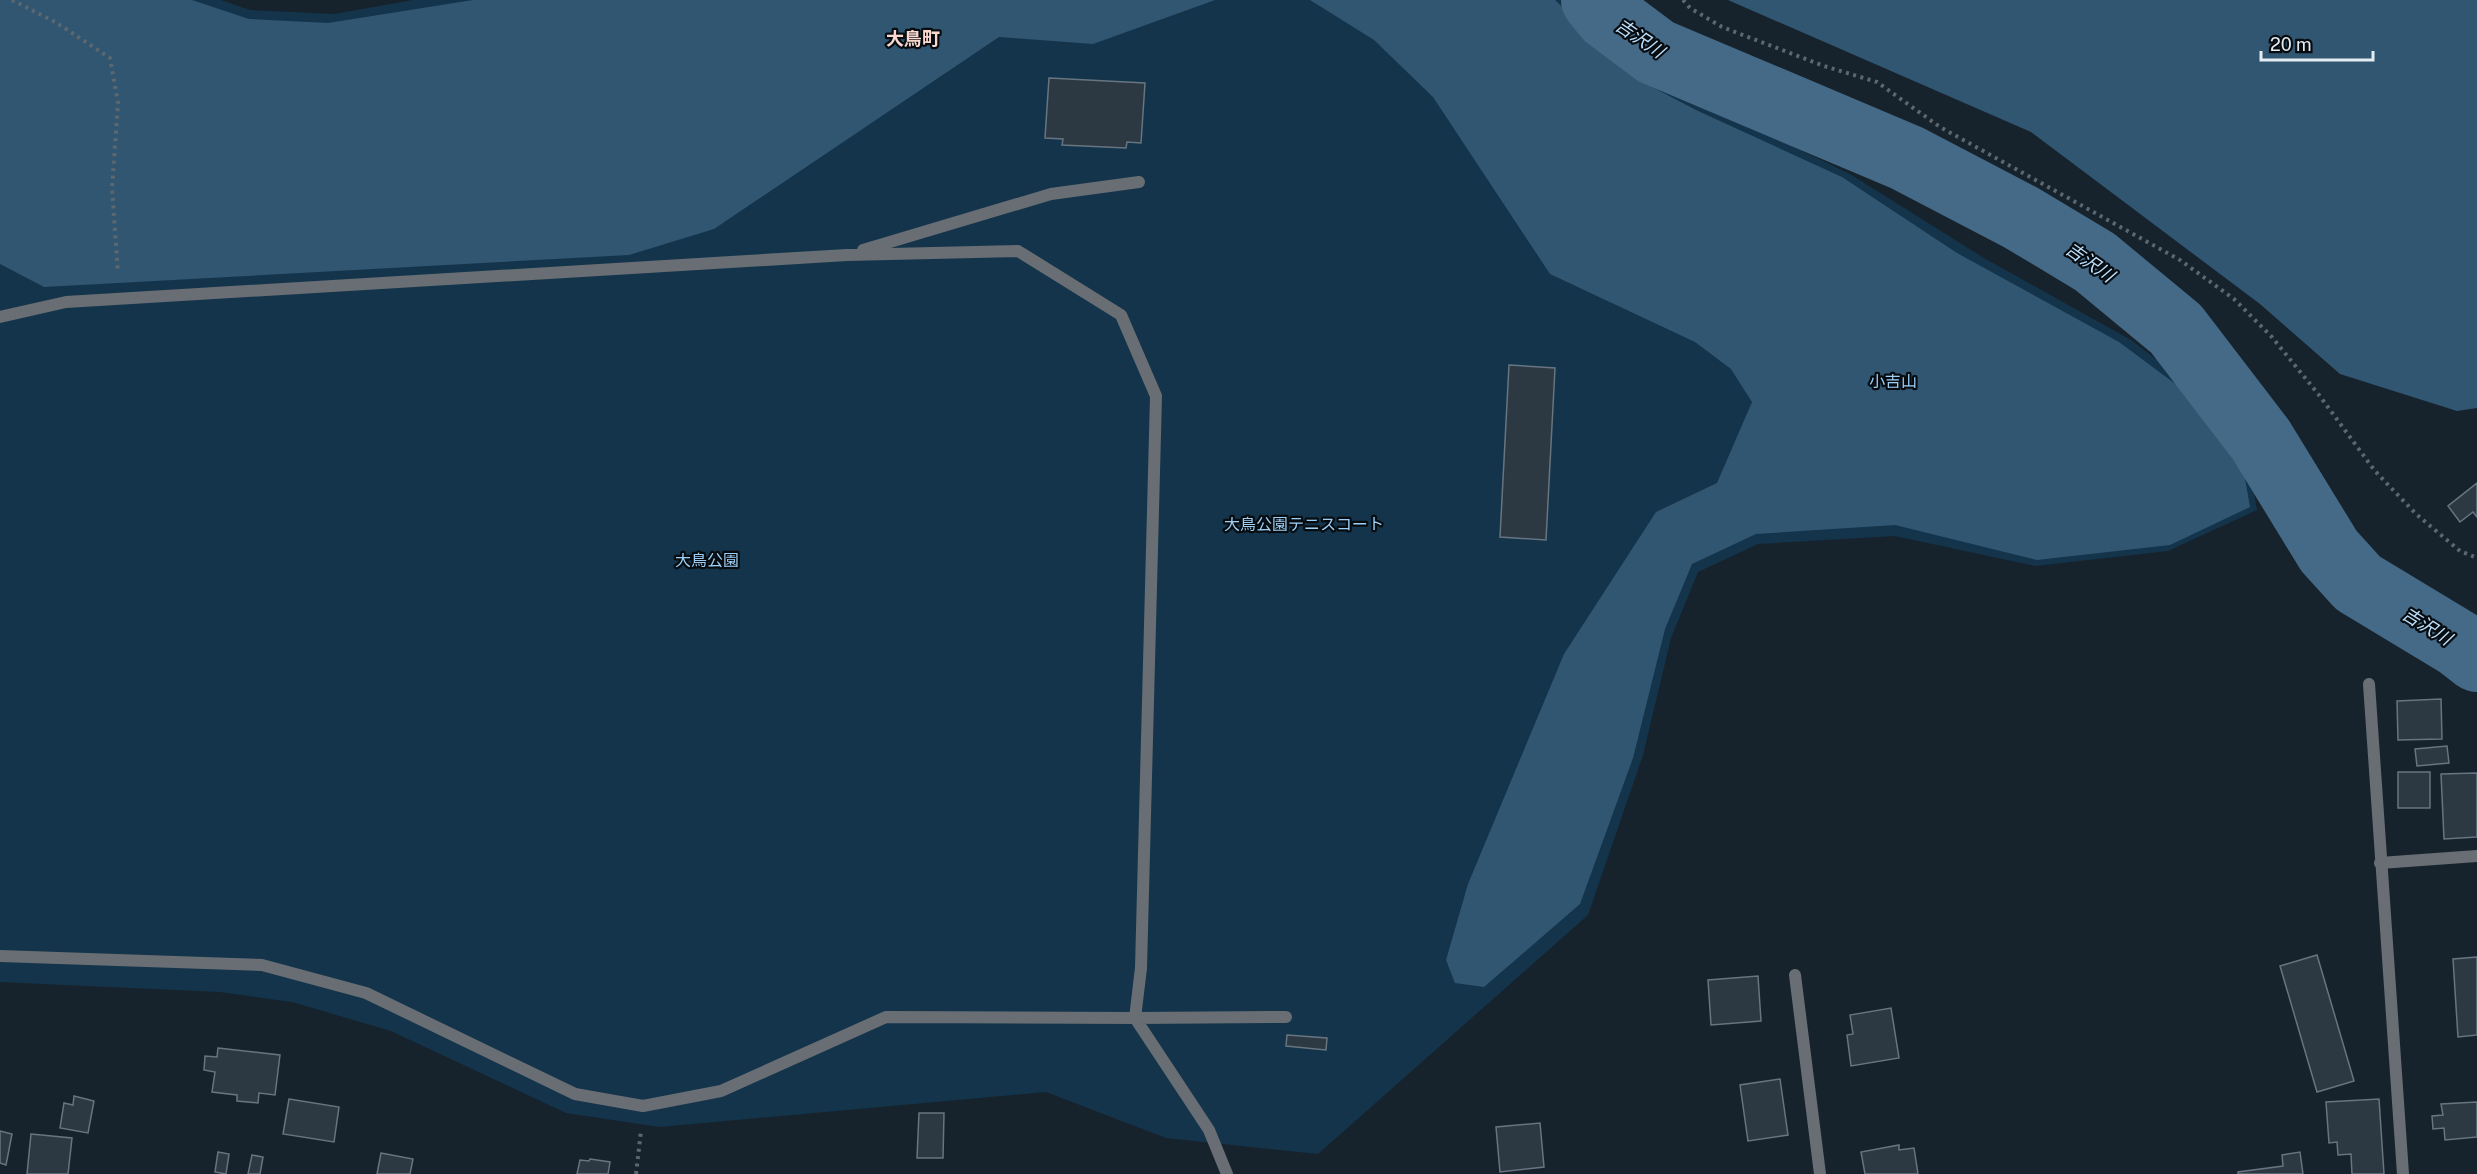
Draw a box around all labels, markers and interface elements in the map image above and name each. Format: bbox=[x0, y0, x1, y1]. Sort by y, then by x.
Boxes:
water label: 吉沢川 bbox=[1612, 14, 1670, 63]
scale bar bbox=[2261, 24, 2374, 62]
district label: 大鳥町 bbox=[886, 28, 940, 49]
text: 20 m bbox=[2270, 34, 2312, 55]
water label: 吉沢川 bbox=[2062, 238, 2120, 287]
park label: 小吉山 bbox=[1869, 372, 1917, 391]
park label: 大鳥公園テニスコート bbox=[1224, 515, 1384, 534]
park label: 大鳥公園 bbox=[675, 551, 739, 570]
water label: 吉沢川 bbox=[2399, 603, 2457, 650]

